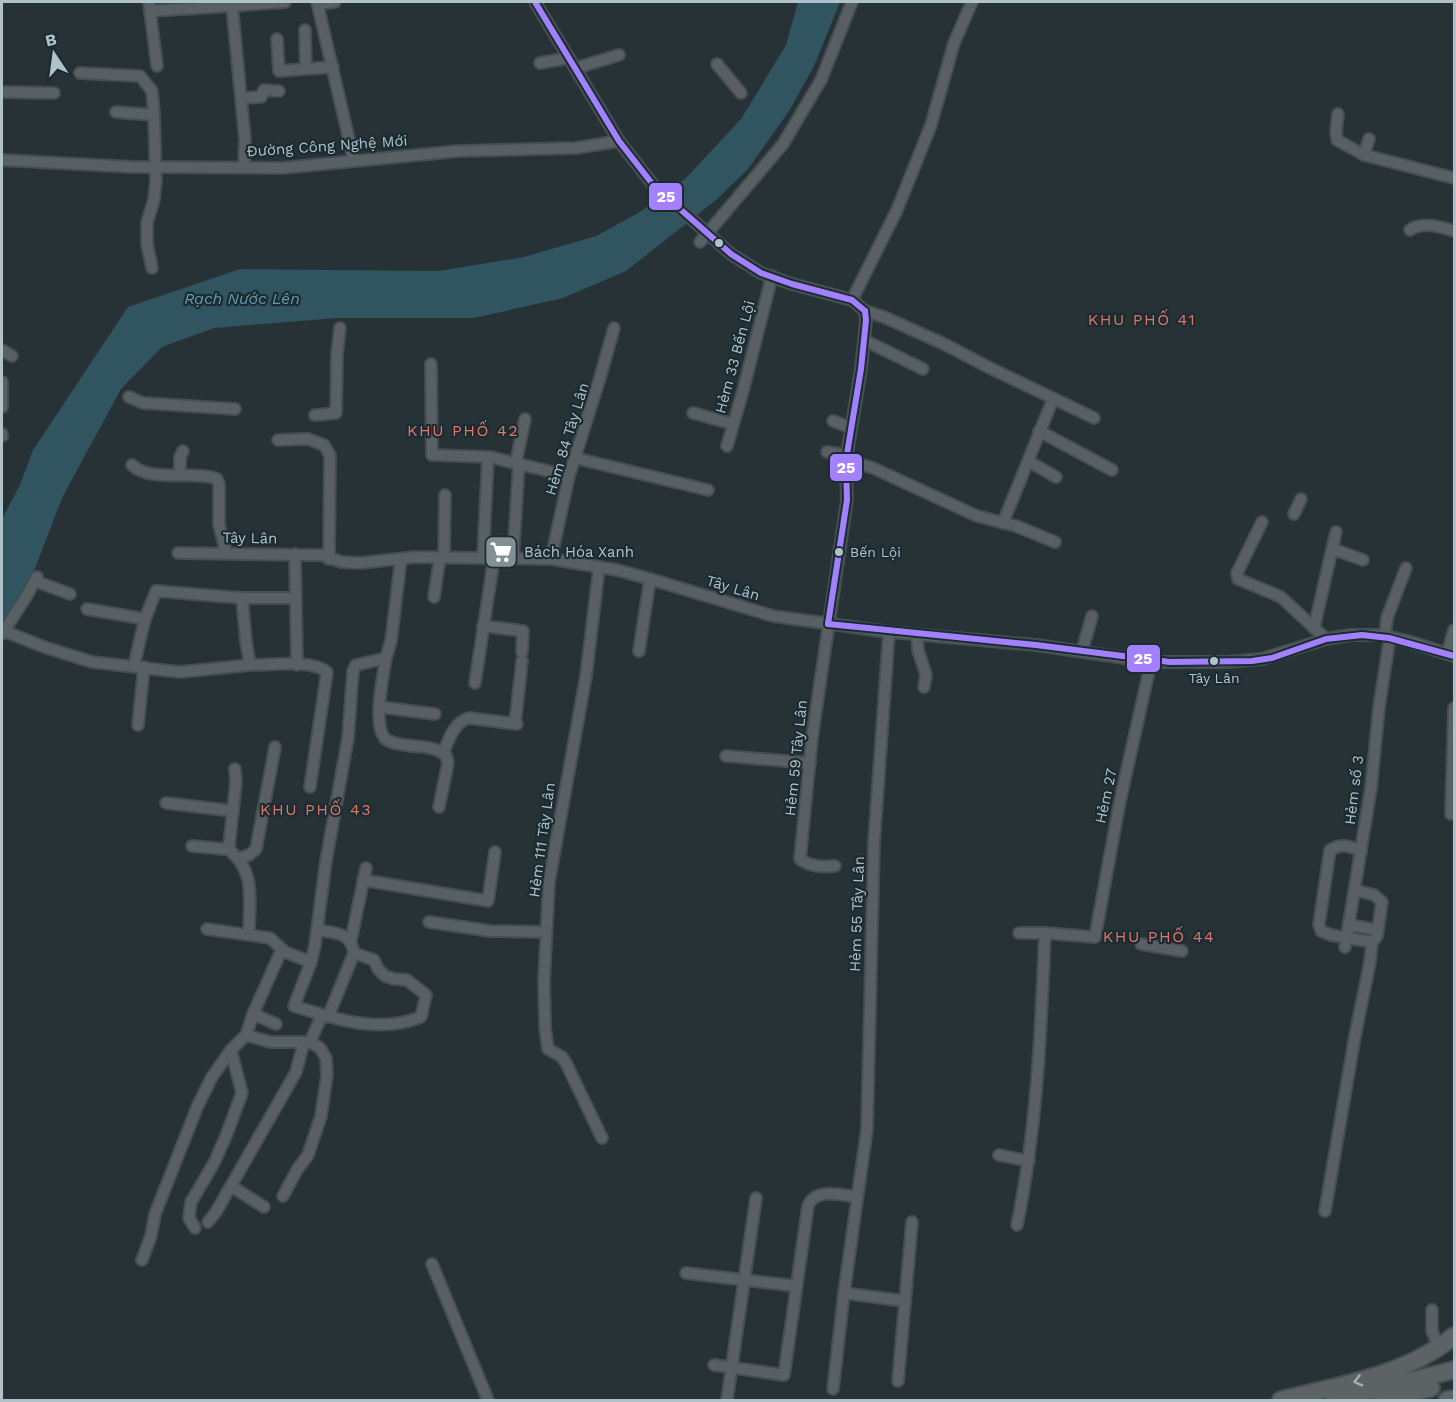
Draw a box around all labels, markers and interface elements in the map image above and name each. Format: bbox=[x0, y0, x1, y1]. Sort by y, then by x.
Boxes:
north arrow bbox=[24, 24, 84, 84]
text: B bbox=[43, 29, 58, 50]
street label: Đường Công Nghệ Mới bbox=[246, 131, 408, 161]
line badge: 25 bbox=[648, 182, 683, 211]
text: 25 bbox=[657, 187, 675, 206]
unlabelled marker bbox=[713, 237, 725, 249]
water label: Rạch Nước Lên bbox=[184, 289, 300, 308]
street label: Hẻm 33 Bến Lội bbox=[711, 299, 759, 415]
district label: KHU PHỐ 41 bbox=[1088, 309, 1196, 329]
street label: Hẻm 84 Tây Lân bbox=[541, 380, 593, 498]
district label: KHU PHỐ 42 bbox=[407, 420, 519, 440]
line badge: 25 bbox=[829, 453, 863, 482]
text: 25 bbox=[837, 458, 855, 477]
street label: Tây Lân bbox=[222, 529, 278, 547]
supermarket icon: Bách Hóa Xanh bbox=[483, 534, 519, 570]
place label: Bách Hóa Xanh bbox=[524, 543, 634, 561]
place label: Bến Lội bbox=[850, 544, 901, 560]
marker: Bến Lội bbox=[833, 546, 845, 558]
street label: Tây Lân bbox=[704, 571, 762, 605]
line badge: 25 bbox=[1126, 644, 1161, 673]
text: 25 bbox=[1134, 649, 1152, 668]
marker: Tây Lân bbox=[1208, 655, 1220, 667]
place label: Tây Lân bbox=[1188, 670, 1240, 686]
street label: Hẻm 59 Tây Lân bbox=[781, 699, 811, 817]
street label: Hẻm số 3 bbox=[1341, 754, 1367, 826]
street label: Hẻm 27 bbox=[1091, 767, 1121, 825]
street label: Hẻm 111 Tây Lân bbox=[525, 781, 559, 899]
district label: KHU PHỐ 43 bbox=[260, 799, 372, 819]
street label: Hẻm 55 Tây Lân bbox=[846, 856, 868, 972]
district label: KHU PHỐ 44 bbox=[1103, 926, 1215, 946]
one-way arrow bbox=[1353, 1373, 1363, 1386]

